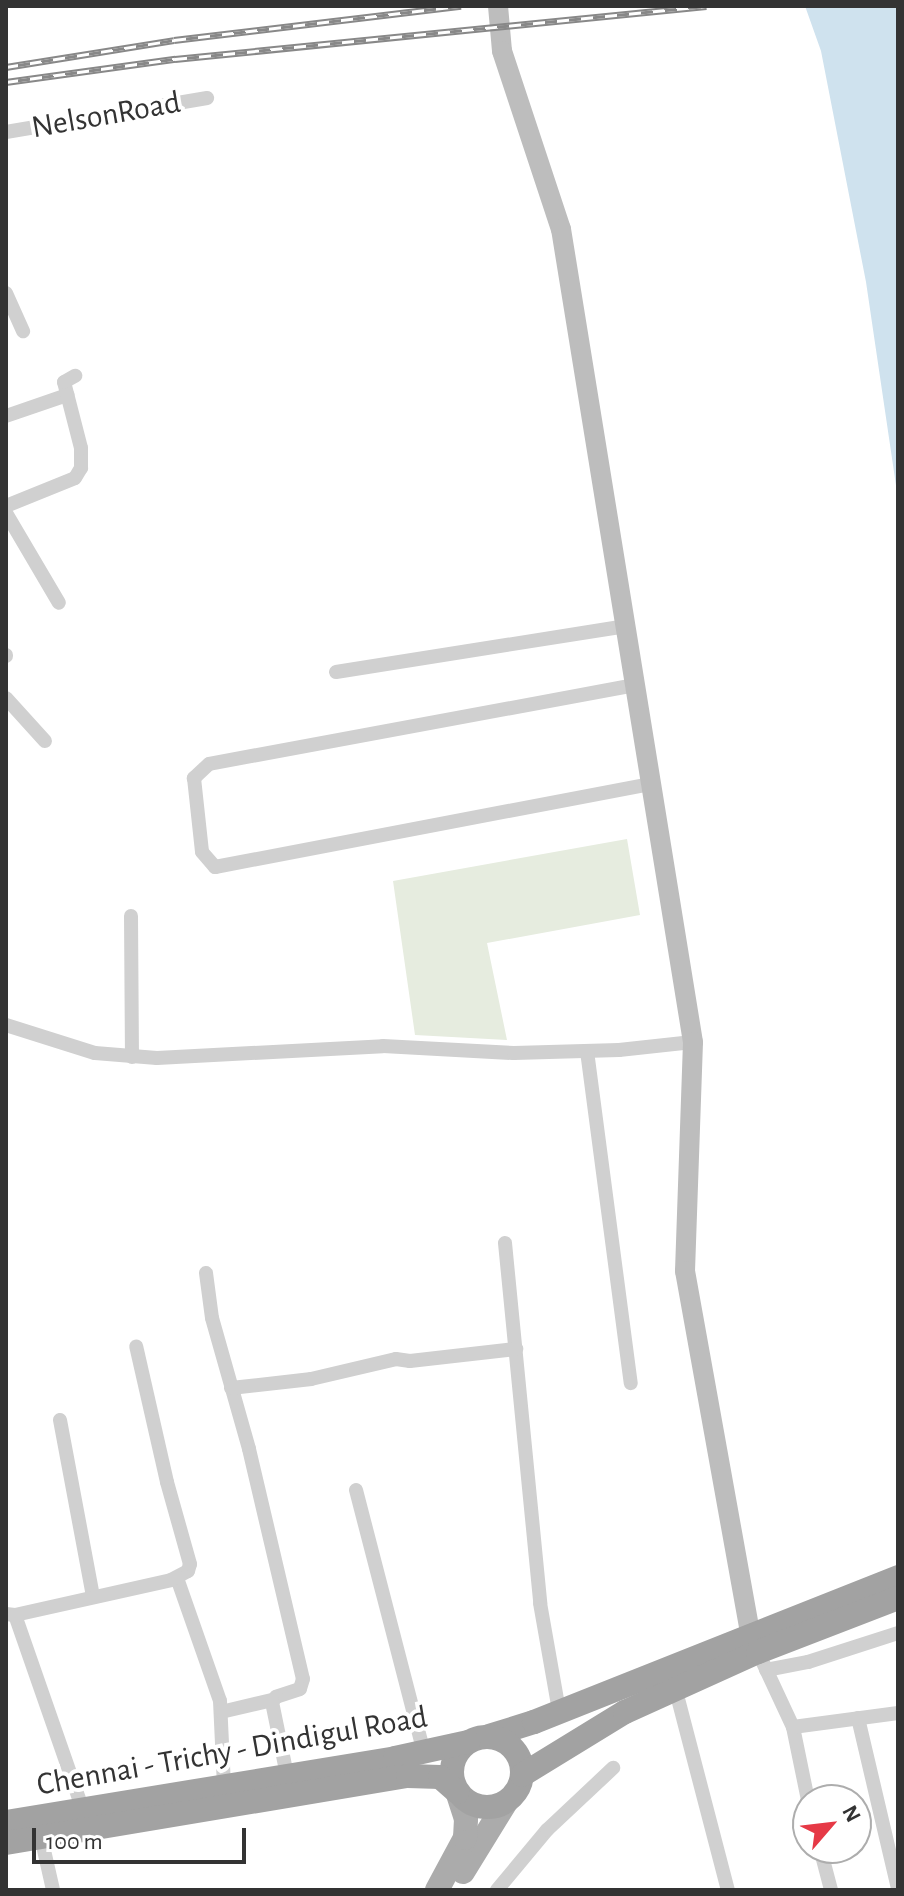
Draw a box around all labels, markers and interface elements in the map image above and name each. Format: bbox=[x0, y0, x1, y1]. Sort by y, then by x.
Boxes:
street label: NelsonRoad bbox=[28, 83, 184, 147]
street label: Chennai - Trichy - Dindigul Road bbox=[34, 1698, 430, 1804]
north arrow bbox=[792, 1784, 872, 1864]
text: N bbox=[838, 1802, 865, 1826]
scale bar bbox=[36, 1812, 250, 1862]
text: 100 m bbox=[46, 1830, 103, 1854]

